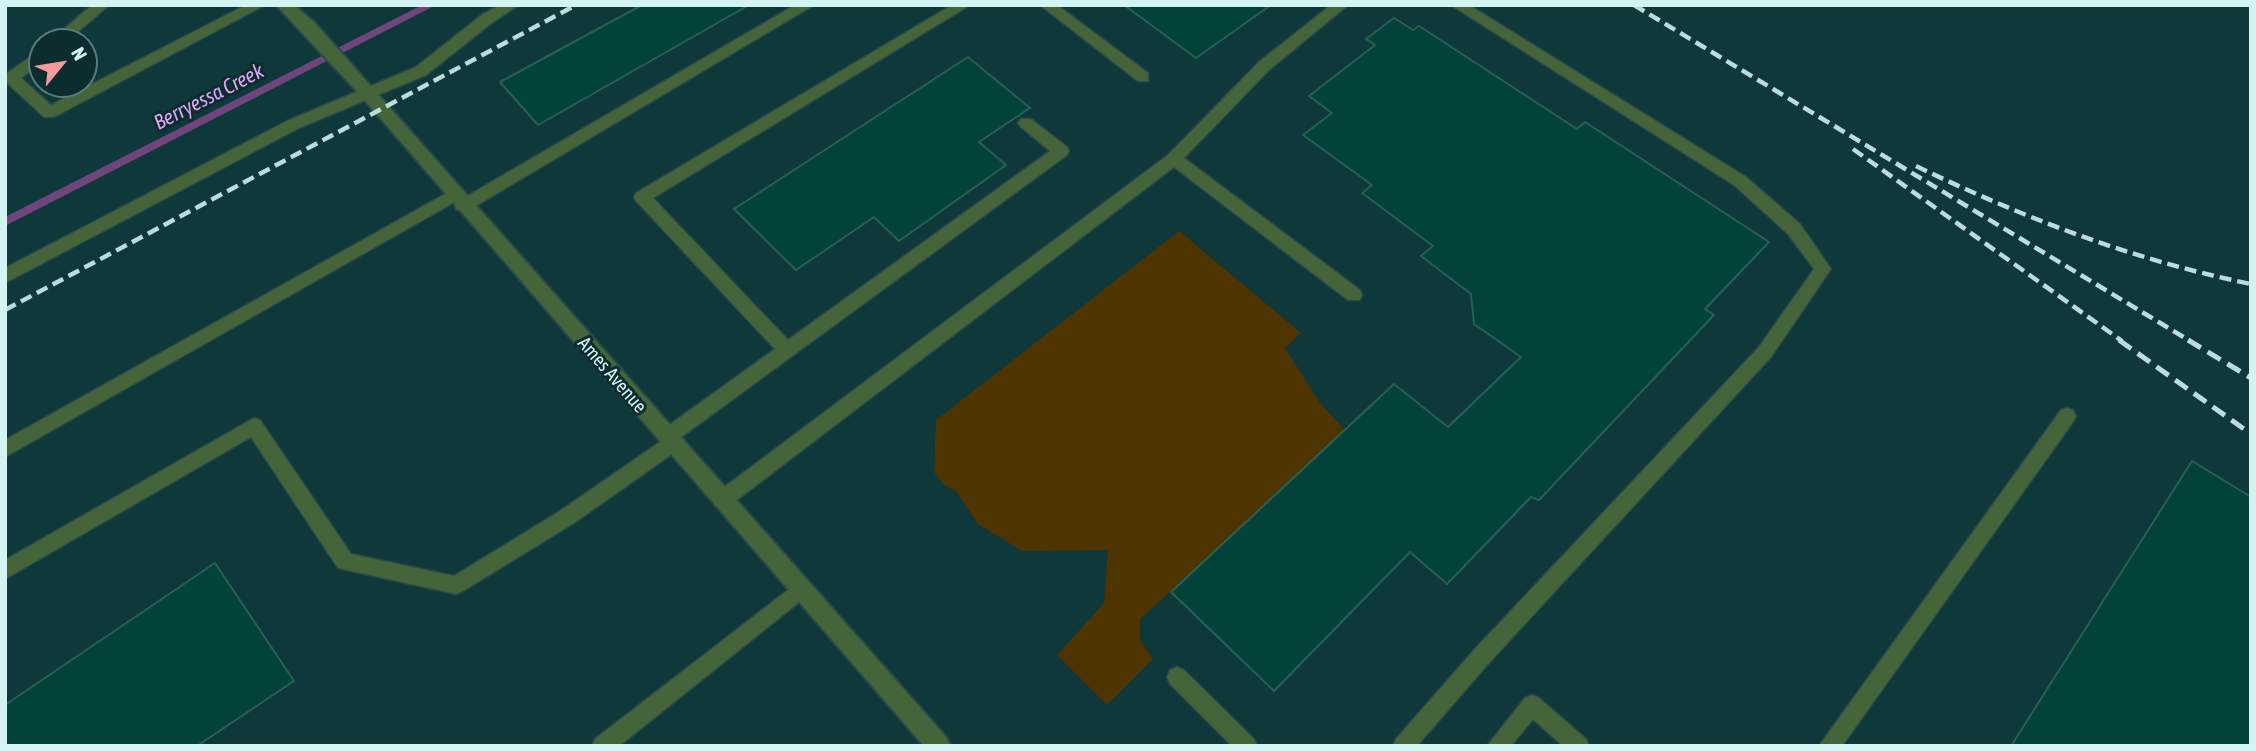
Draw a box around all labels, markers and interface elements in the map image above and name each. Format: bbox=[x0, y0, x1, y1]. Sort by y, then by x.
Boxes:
north arrow bbox=[28, 28, 98, 98]
text: N bbox=[67, 43, 92, 64]
water label: Berryessa Creek bbox=[150, 58, 268, 136]
street label: Ames Avenue bbox=[573, 332, 651, 418]

